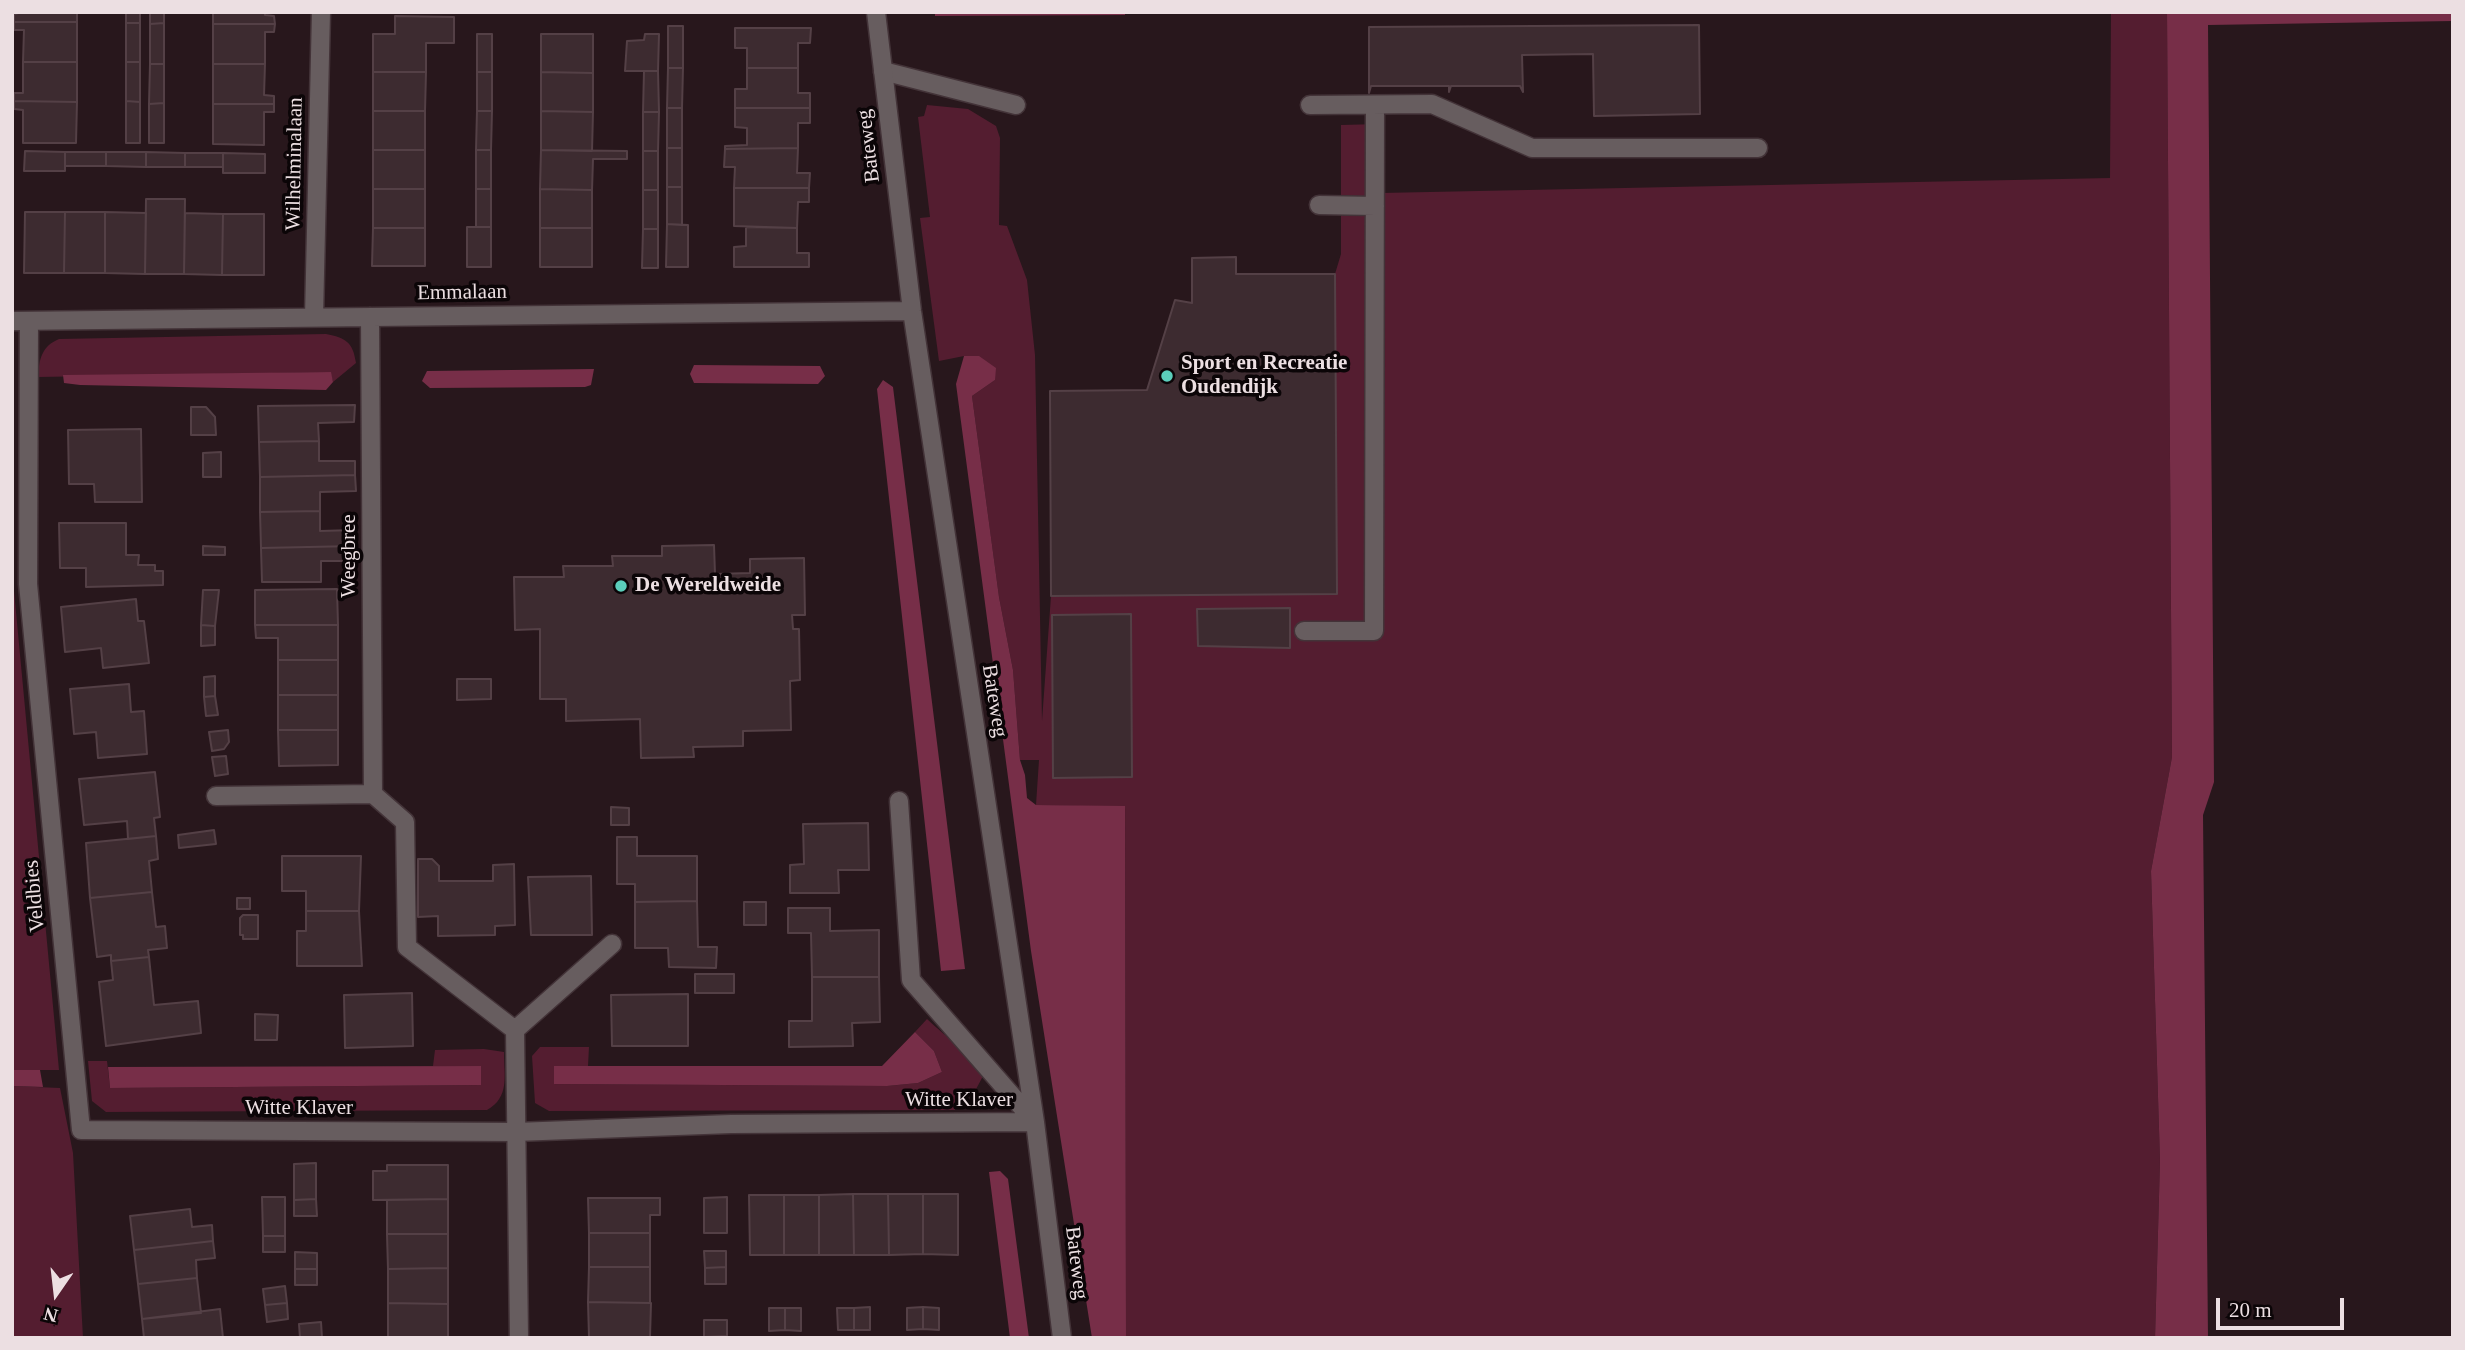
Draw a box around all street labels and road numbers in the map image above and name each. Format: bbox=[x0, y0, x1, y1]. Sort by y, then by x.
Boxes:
street label: Wilhelminalaan bbox=[281, 97, 309, 231]
street label: Bateweg bbox=[852, 108, 886, 184]
street label: Emmalaan bbox=[417, 280, 507, 306]
street label: Weegbree bbox=[336, 514, 362, 598]
street label: Bateweg bbox=[976, 663, 1012, 739]
street label: Veldbies bbox=[19, 859, 51, 933]
street label: Witte Klaver bbox=[905, 1087, 1013, 1113]
street label: Witte Klaver bbox=[245, 1095, 353, 1121]
street label: Bateweg bbox=[1059, 1225, 1093, 1301]

